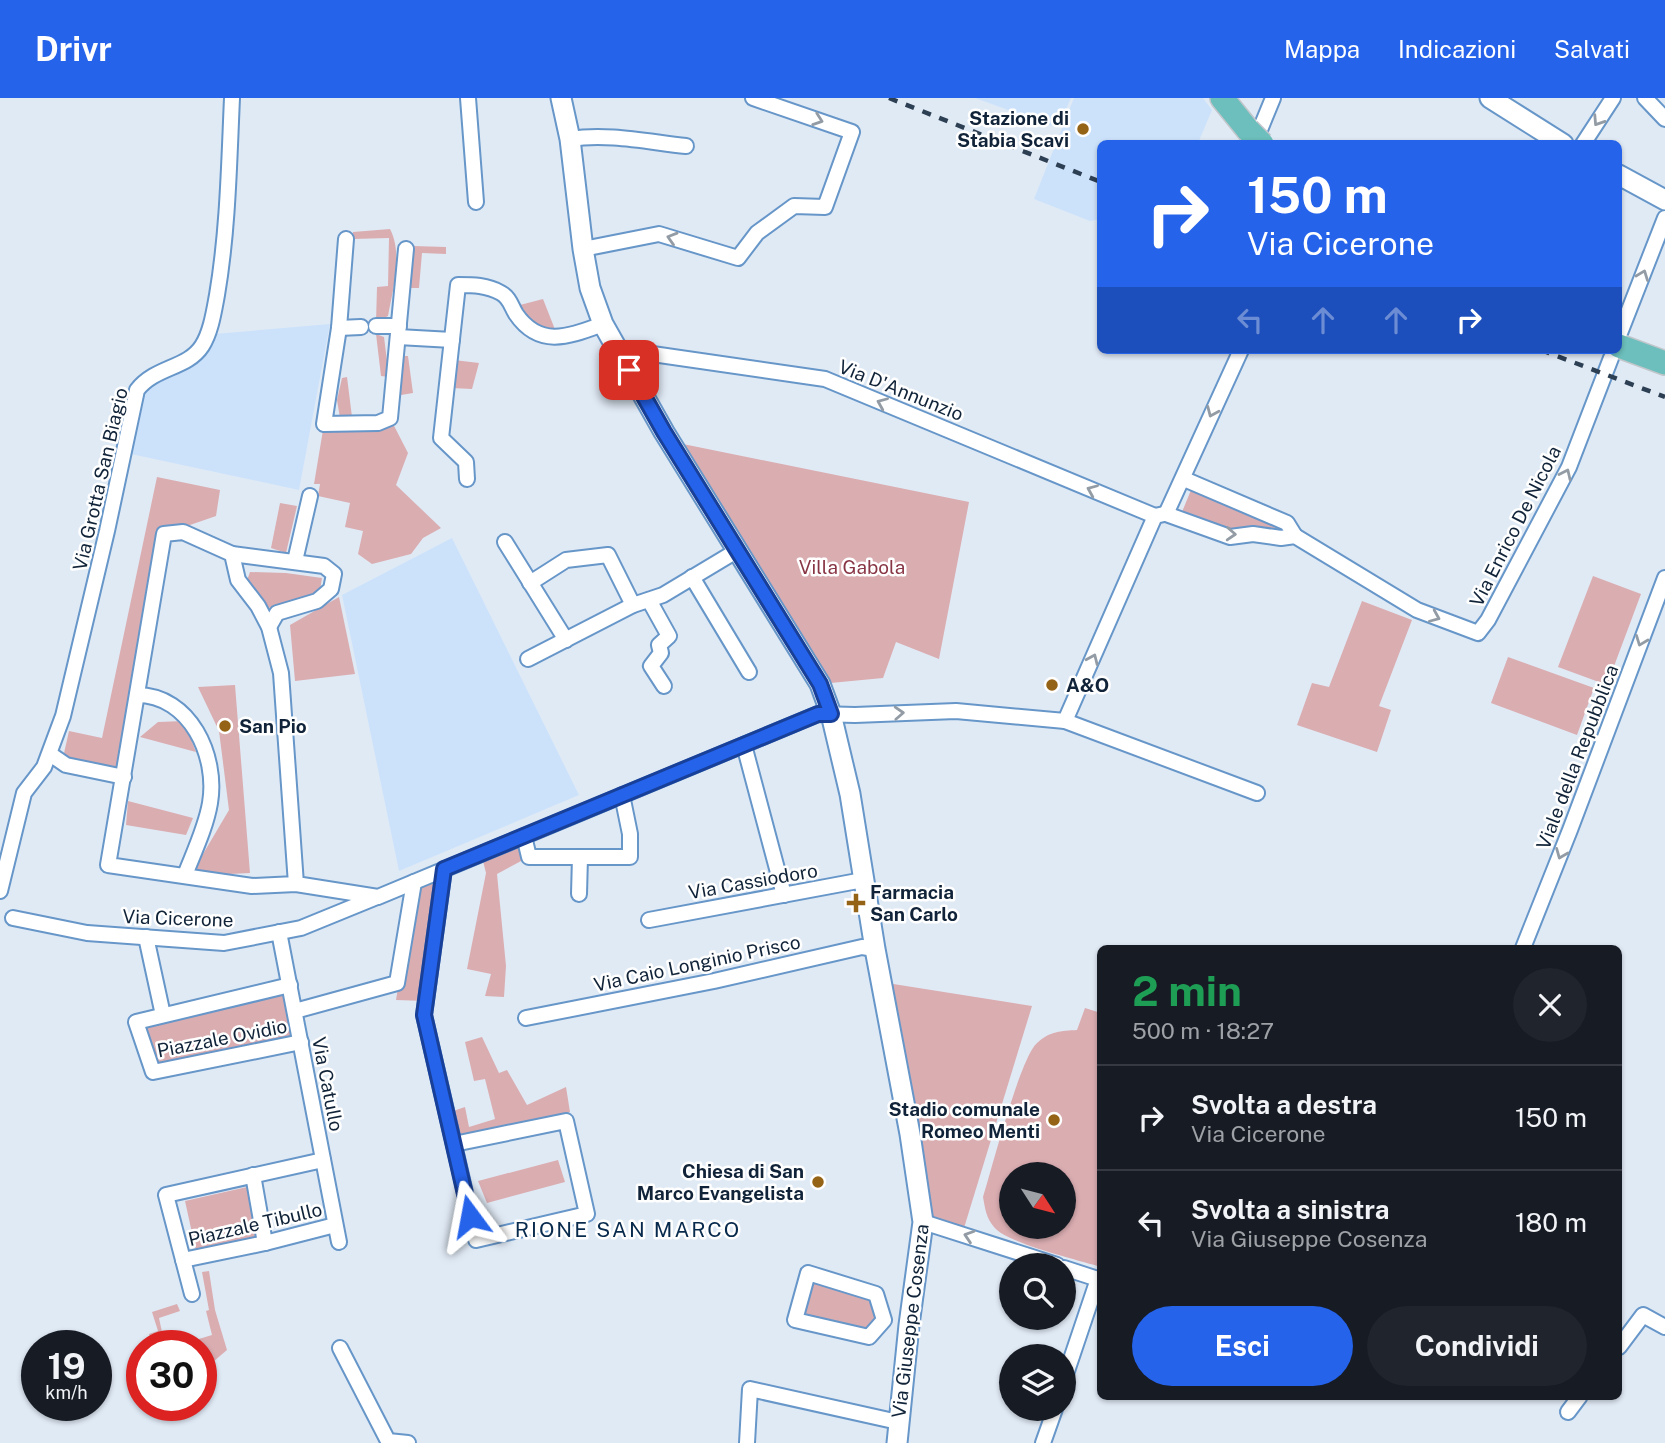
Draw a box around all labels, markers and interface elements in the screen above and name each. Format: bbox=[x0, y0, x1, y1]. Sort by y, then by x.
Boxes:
text: Drivr bbox=[35, 30, 112, 68]
text: Mappa bbox=[1284, 35, 1360, 63]
text: Indicazioni bbox=[1398, 35, 1516, 63]
text: Salvati bbox=[1554, 35, 1630, 63]
place label: Stazione di Stabia Scavi bbox=[957, 107, 1069, 151]
one-way arrow bbox=[811, 112, 823, 126]
one-way arrow bbox=[1593, 113, 1606, 126]
marker: Stazione di Stabia Scavi bbox=[1075, 121, 1091, 137]
text: 150 m bbox=[1247, 166, 1388, 224]
icon: right bbox=[1132, 168, 1223, 259]
text: Via Cicerone bbox=[1247, 225, 1434, 262]
one-way arrow bbox=[667, 232, 679, 247]
one-way arrow bbox=[1634, 270, 1648, 282]
icon: left bbox=[1231, 301, 1269, 339]
icon: ahead bbox=[1304, 301, 1342, 339]
icon: ahead bbox=[1377, 301, 1415, 339]
icon: right bbox=[1450, 301, 1488, 339]
pin bbox=[599, 340, 659, 400]
icon: arrive bbox=[610, 351, 648, 389]
street label: Via D'Annunzio bbox=[835, 355, 967, 425]
street label: Via Grotta San Biagio bbox=[68, 385, 132, 573]
one-way arrow bbox=[877, 397, 889, 411]
one-way arrow bbox=[1206, 405, 1220, 417]
street label: Via Enrico De Nicola bbox=[1465, 442, 1565, 610]
one-way arrow bbox=[1558, 469, 1572, 481]
one-way arrow bbox=[1087, 484, 1099, 498]
one-way arrow bbox=[1226, 527, 1237, 542]
park label: Villa Gabola bbox=[799, 556, 905, 578]
one-way arrow bbox=[1428, 609, 1441, 623]
one-way arrow bbox=[1635, 635, 1649, 647]
one-way arrow bbox=[1085, 653, 1099, 666]
street label: Viale della Repubblica bbox=[1532, 662, 1622, 852]
place label: A&O bbox=[1066, 674, 1109, 696]
marker: A&O bbox=[1044, 677, 1060, 693]
one-way arrow bbox=[894, 706, 905, 721]
place label: San Pio bbox=[239, 715, 307, 737]
marker: San Pio bbox=[217, 718, 233, 734]
one-way arrow bbox=[1555, 848, 1569, 860]
street label: Via Cassiodoro bbox=[687, 859, 819, 903]
place label: Farmacia San Carlo bbox=[870, 881, 958, 925]
marker: Farmacia San Carlo bbox=[848, 895, 864, 911]
street label: Via Cicerone bbox=[122, 905, 234, 931]
street label: Via Caio Longinio Prisco bbox=[592, 930, 802, 996]
text: 2 min bbox=[1132, 966, 1242, 1015]
button: close bbox=[1513, 968, 1587, 1042]
street label: Piazzale Ovidio bbox=[155, 1015, 289, 1061]
text: 500 m · 18:27 bbox=[1132, 1017, 1274, 1044]
street label: Via Catullo bbox=[308, 1035, 348, 1133]
text: Svolta a destra bbox=[1191, 1089, 1377, 1120]
place label: Stadio comunale Romeo Menti bbox=[888, 1098, 1040, 1142]
icon: right bbox=[1132, 1099, 1170, 1137]
text: 150 m bbox=[1515, 1102, 1587, 1133]
marker: Stadio comunale Romeo Menti bbox=[1046, 1112, 1062, 1128]
text: Via Cicerone bbox=[1191, 1120, 1326, 1147]
place label: Chiesa di San Marco Evangelista bbox=[637, 1160, 804, 1204]
north arrow bbox=[999, 1162, 1076, 1239]
map controls bbox=[999, 1162, 1076, 1421]
marker: Chiesa di San Marco Evangelista bbox=[810, 1174, 826, 1190]
position arrow bbox=[433, 1179, 507, 1253]
text: Svolta a sinistra bbox=[1191, 1194, 1389, 1225]
street label: Piazzale Tibullo bbox=[186, 1198, 324, 1250]
icon: left bbox=[1132, 1204, 1170, 1242]
text: 180 m bbox=[1515, 1207, 1587, 1238]
district label: RIONE SAN MARCO bbox=[515, 1217, 741, 1242]
street label: Via Giuseppe Cosenza bbox=[887, 1223, 933, 1419]
text: Via Giuseppe Cosenza bbox=[1191, 1225, 1427, 1252]
one-way arrow bbox=[963, 1230, 975, 1245]
button: search bbox=[999, 1253, 1076, 1330]
button: Esci bbox=[1132, 1306, 1353, 1386]
button: Condividi bbox=[1367, 1306, 1587, 1386]
speed limit sign: 30 bbox=[126, 1330, 217, 1421]
button: layers bbox=[999, 1344, 1076, 1421]
text: 19 bbox=[47, 1346, 86, 1387]
text: km/h bbox=[45, 1382, 88, 1403]

